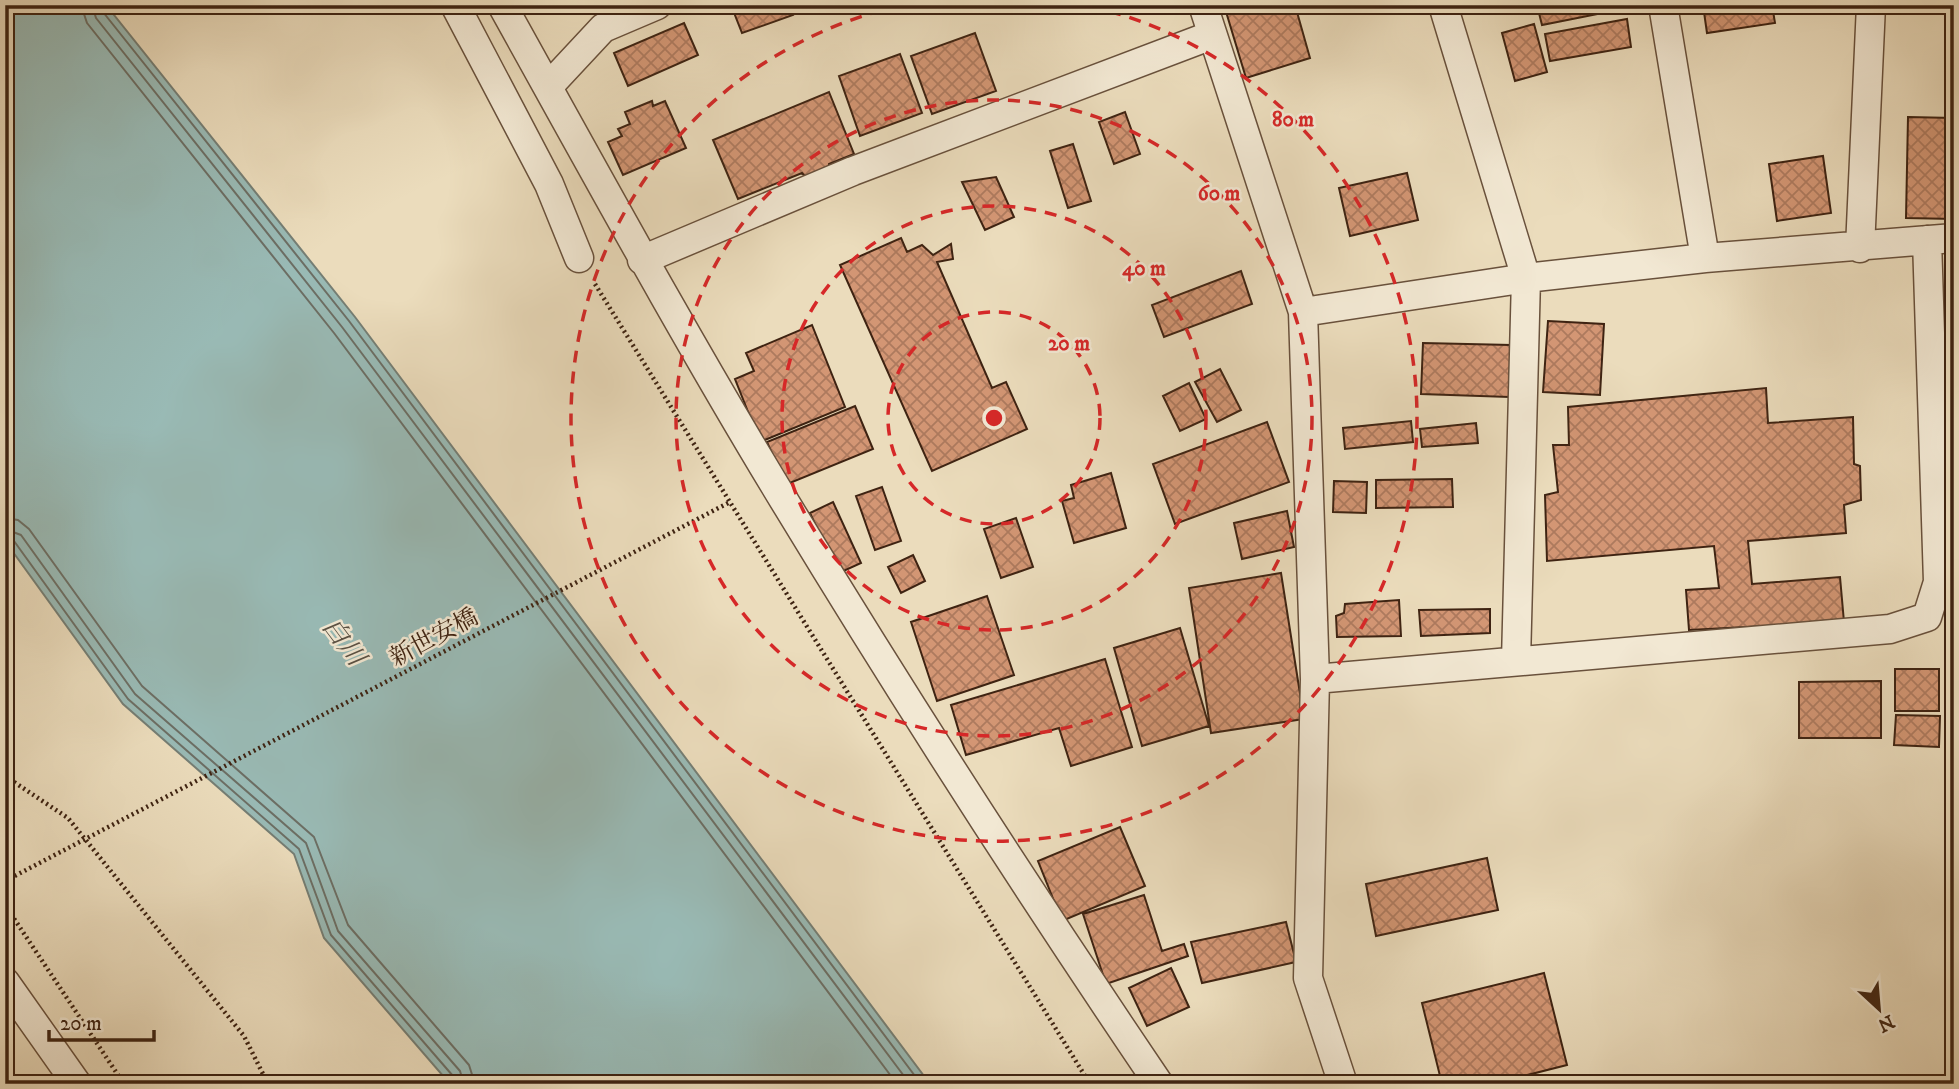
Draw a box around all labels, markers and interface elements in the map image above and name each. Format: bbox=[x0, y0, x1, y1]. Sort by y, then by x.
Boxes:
text: 80 m bbox=[1272, 107, 1314, 133]
text: 60 m bbox=[1198, 181, 1240, 207]
text: 40 m bbox=[1122, 256, 1166, 282]
text: 20 m bbox=[1048, 331, 1090, 357]
centre of rings bbox=[982, 406, 1006, 430]
street label: 新世安橋 bbox=[385, 602, 483, 674]
water label: 白川 bbox=[314, 611, 374, 675]
north arrow bbox=[1843, 974, 1913, 1044]
scale bar bbox=[49, 998, 154, 1042]
text: N bbox=[1873, 1009, 1898, 1037]
text: 20 m bbox=[60, 1011, 102, 1037]

